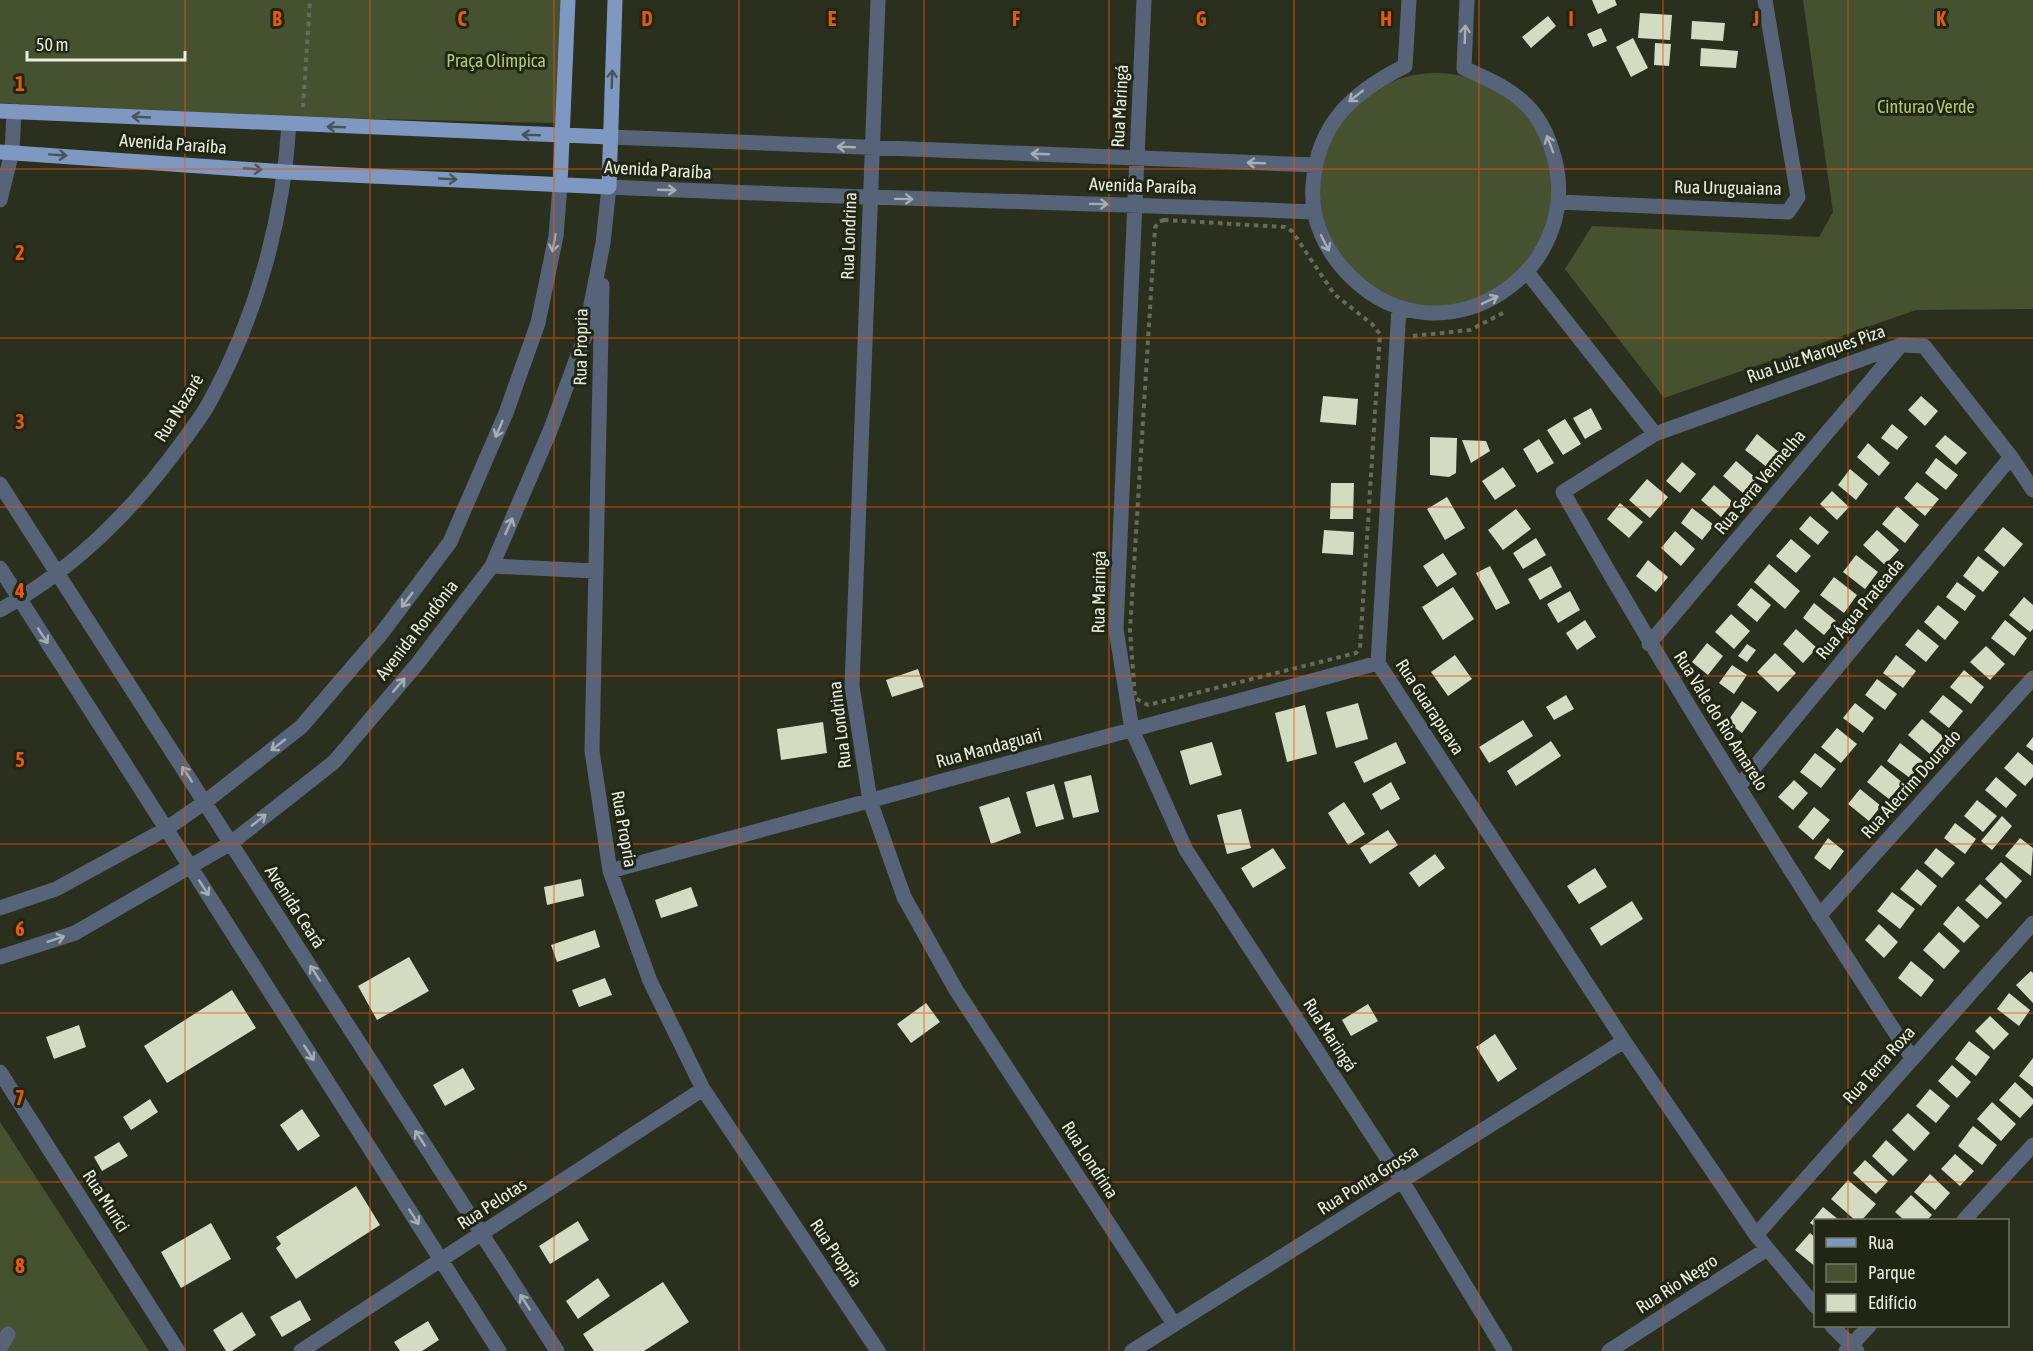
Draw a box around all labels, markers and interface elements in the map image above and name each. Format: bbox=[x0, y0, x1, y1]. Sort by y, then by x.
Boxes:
text: B bbox=[272, 7, 282, 30]
text: C bbox=[458, 7, 467, 30]
text: D bbox=[641, 7, 653, 30]
text: E bbox=[828, 7, 837, 30]
text: F bbox=[1012, 7, 1020, 30]
text: G bbox=[1196, 7, 1207, 30]
text: H bbox=[1380, 7, 1392, 30]
text: I bbox=[1568, 7, 1574, 30]
text: J bbox=[1752, 7, 1759, 30]
text: K bbox=[1936, 7, 1946, 30]
scale bar bbox=[27, 24, 184, 62]
one-way arrow bbox=[1460, 25, 1471, 45]
text: 50 m bbox=[36, 34, 68, 55]
park label: Praça Olímpica bbox=[446, 50, 546, 71]
street label: Rua Maringá bbox=[1107, 64, 1132, 148]
one-way arrow bbox=[607, 69, 618, 89]
text: 1 bbox=[15, 72, 25, 95]
one-way arrow bbox=[1348, 90, 1364, 103]
park label: Cinturao Verde bbox=[1877, 96, 1975, 117]
one-way arrow bbox=[132, 112, 152, 123]
one-way arrow bbox=[327, 121, 346, 132]
street label: Avenida Paraíba bbox=[119, 129, 227, 158]
one-way arrow bbox=[521, 129, 541, 140]
one-way arrow bbox=[1544, 136, 1555, 154]
one-way arrow bbox=[836, 141, 856, 152]
one-way arrow bbox=[1031, 149, 1051, 160]
one-way arrow bbox=[48, 150, 68, 161]
street label: Avenida Paraíba bbox=[604, 156, 712, 183]
one-way arrow bbox=[1247, 157, 1267, 169]
one-way arrow bbox=[242, 164, 262, 175]
street label: Avenida Paraíba bbox=[1089, 173, 1197, 198]
one-way arrow bbox=[437, 174, 457, 185]
street label: Rua Uruguaiana bbox=[1674, 176, 1782, 199]
one-way arrow bbox=[657, 184, 677, 195]
street label: Rua Londrina bbox=[836, 192, 861, 280]
one-way arrow bbox=[894, 194, 914, 205]
one-way arrow bbox=[1089, 198, 1109, 209]
one-way arrow bbox=[548, 233, 559, 252]
one-way arrow bbox=[1320, 233, 1332, 251]
text: 2 bbox=[15, 241, 25, 264]
one-way arrow bbox=[1480, 293, 1498, 305]
street label: Rua Propria bbox=[569, 308, 592, 386]
street label: Rua Luiz Marques Piza bbox=[1744, 320, 1888, 387]
street label: Rua Nazaré bbox=[150, 370, 208, 445]
text: 3 bbox=[15, 410, 25, 433]
one-way arrow bbox=[493, 420, 504, 438]
street label: Rua Serra Vermelha bbox=[1710, 425, 1809, 538]
one-way arrow bbox=[504, 517, 515, 535]
street label: Rua Maringá bbox=[1087, 550, 1110, 634]
street label: Rua Água Prateada bbox=[1811, 554, 1908, 663]
street label: Avenida Rondônia bbox=[371, 576, 462, 684]
text: 4 bbox=[14, 579, 25, 602]
one-way arrow bbox=[400, 591, 413, 607]
one-way arrow bbox=[36, 627, 49, 644]
street label: Rua Vale do Rio Amarelo bbox=[1670, 647, 1773, 794]
street label: Rua Guarapuava bbox=[1392, 655, 1469, 758]
one-way arrow bbox=[392, 678, 406, 693]
street label: Rua Londrina bbox=[824, 680, 855, 770]
street label: Rua Mandaguari bbox=[934, 723, 1044, 772]
street label: Rua Alecrim Dourado bbox=[1856, 725, 1965, 842]
one-way arrow bbox=[270, 739, 286, 752]
text: 5 bbox=[15, 748, 25, 771]
one-way arrow bbox=[181, 766, 193, 783]
street label: Rua Propria bbox=[607, 789, 642, 869]
one-way arrow bbox=[251, 814, 267, 827]
street label: Avenida Ceará bbox=[261, 861, 330, 952]
one-way arrow bbox=[198, 880, 210, 896]
text: 6 bbox=[15, 917, 25, 940]
one-way arrow bbox=[46, 933, 65, 944]
one-way arrow bbox=[308, 965, 321, 982]
street label: Rua Maringá bbox=[1299, 994, 1362, 1075]
street label: Rua Terra Roxa bbox=[1838, 1021, 1919, 1108]
one-way arrow bbox=[303, 1044, 315, 1061]
text: 7 bbox=[15, 1086, 25, 1109]
street label: Rua Londrina bbox=[1058, 1117, 1123, 1202]
one-way arrow bbox=[414, 1130, 426, 1146]
street label: Rua Ponta Grossa bbox=[1314, 1140, 1422, 1219]
street label: Rua Murici bbox=[79, 1166, 134, 1236]
street label: Rua Pelotas bbox=[453, 1173, 530, 1234]
one-way arrow bbox=[408, 1208, 420, 1225]
street label: Rua Propria bbox=[806, 1215, 867, 1291]
legend bbox=[1814, 1219, 2009, 1327]
text: Rua bbox=[1868, 1232, 1894, 1253]
street label: Rua Rio Negro bbox=[1632, 1249, 1721, 1318]
text: 8 bbox=[15, 1254, 25, 1277]
text: Parque bbox=[1868, 1262, 1916, 1283]
text: Edifício bbox=[1868, 1292, 1917, 1313]
one-way arrow bbox=[519, 1294, 531, 1311]

